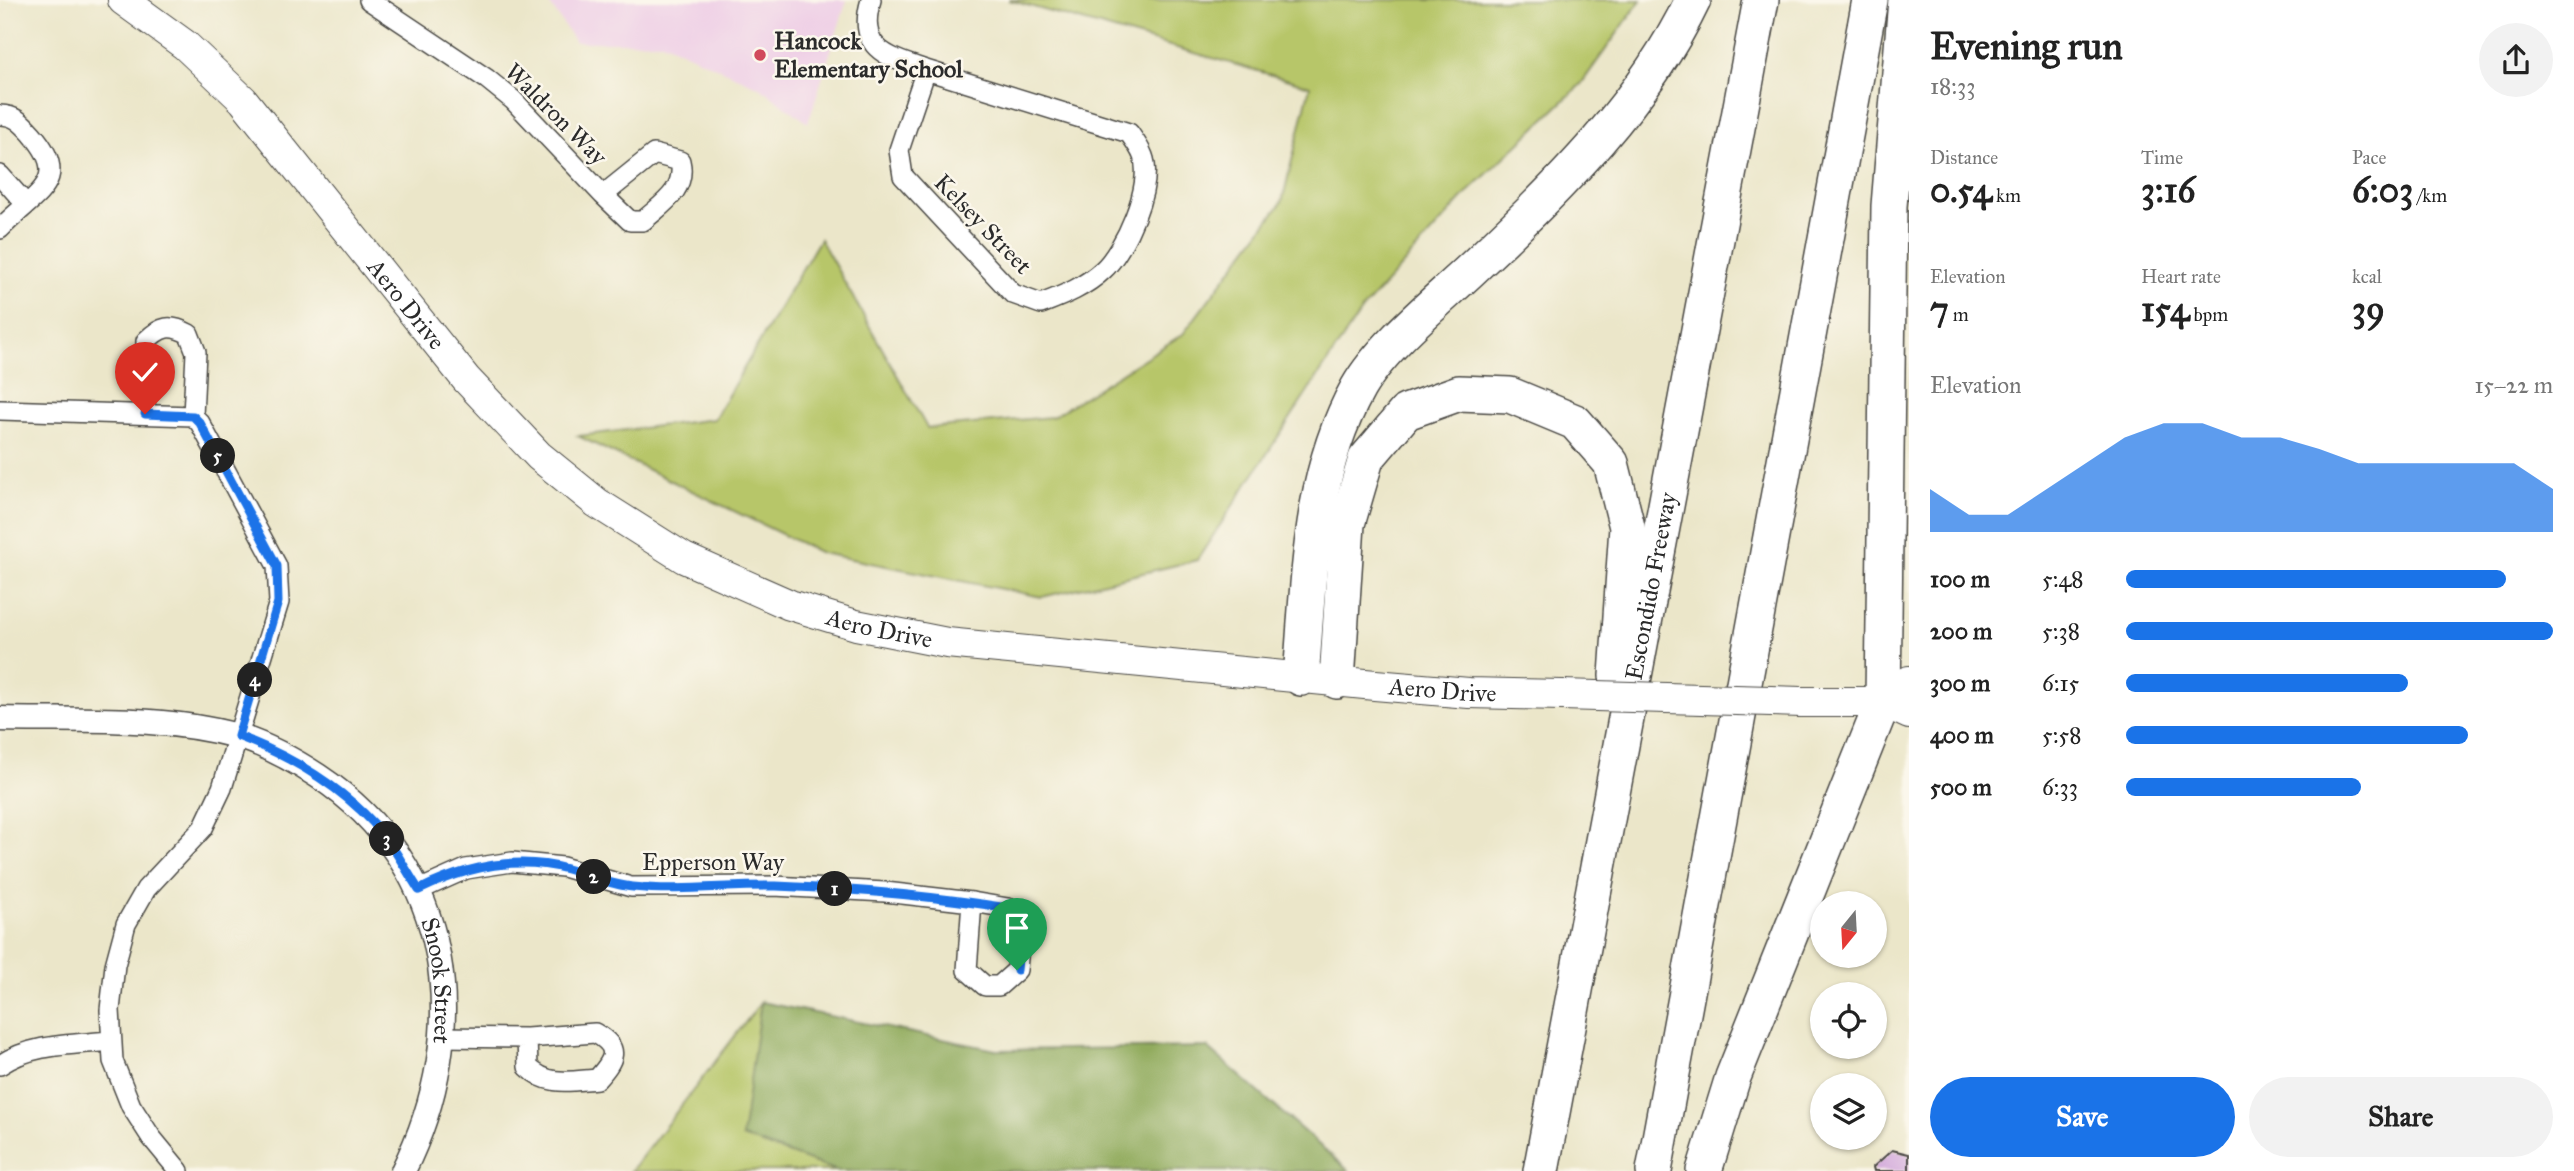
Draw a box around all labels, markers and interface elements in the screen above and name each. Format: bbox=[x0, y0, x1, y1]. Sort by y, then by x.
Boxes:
text: Evening run bbox=[1930, 23, 2123, 69]
button: share bbox=[2479, 23, 2553, 97]
place label: Hancock Elementary School bbox=[774, 26, 963, 84]
marker: Hancock Elementary School bbox=[752, 47, 768, 63]
street label: Waldron Way bbox=[499, 57, 614, 172]
text: 18:33 bbox=[1930, 72, 1976, 100]
text: Distance bbox=[1930, 146, 1998, 169]
text: Time bbox=[2141, 146, 2183, 169]
text: Pace bbox=[2352, 146, 2386, 169]
street label: Kelsey Street bbox=[928, 168, 1039, 281]
text: 0.54 bbox=[1930, 169, 1992, 212]
text: 3:16 bbox=[2141, 169, 2195, 212]
text: 6:03 bbox=[2352, 169, 2413, 212]
text: km bbox=[1992, 184, 2021, 207]
text: /km bbox=[2413, 184, 2447, 207]
street label: Aero Drive bbox=[360, 252, 452, 356]
text: Elevation bbox=[1930, 265, 2005, 288]
text: Heart rate bbox=[2141, 265, 2221, 288]
text: kcal bbox=[2352, 265, 2382, 288]
text: 7 bbox=[1930, 288, 1949, 331]
text: 154 bbox=[2141, 288, 2189, 331]
text: 39 bbox=[2352, 288, 2385, 331]
text: m bbox=[1949, 303, 1969, 326]
text: bpm bbox=[2189, 303, 2228, 326]
pin bbox=[115, 342, 175, 414]
icon: check bbox=[126, 353, 164, 391]
text: Elevation bbox=[1930, 371, 2021, 399]
text: 15–22 m bbox=[2474, 371, 2553, 399]
pin: 5 bbox=[200, 438, 235, 474]
text: 5 bbox=[213, 444, 222, 467]
street label: Escondido Freeway bbox=[1619, 489, 1683, 682]
text: 100 m bbox=[1930, 565, 1990, 593]
text: 5:48 bbox=[2042, 565, 2084, 593]
street label: Aero Drive bbox=[822, 602, 935, 655]
text: 200 m bbox=[1930, 617, 1992, 645]
text: 5:38 bbox=[2042, 617, 2080, 645]
pin: 4 bbox=[238, 662, 272, 698]
text: 4 bbox=[249, 668, 260, 691]
text: 300 m bbox=[1930, 669, 1990, 697]
text: 6:15 bbox=[2042, 669, 2079, 697]
street label: Aero Drive bbox=[1387, 671, 1497, 709]
text: 400 m bbox=[1930, 721, 1994, 749]
text: 5:58 bbox=[2042, 721, 2081, 749]
text: 500 m bbox=[1930, 773, 1992, 801]
text: 6:33 bbox=[2042, 773, 2078, 801]
pin: 3 bbox=[370, 822, 404, 856]
text: 3 bbox=[383, 827, 390, 850]
street label: Epperson Way bbox=[642, 847, 785, 877]
pin: 2 bbox=[576, 860, 612, 894]
text: 2 bbox=[589, 865, 598, 888]
pin: 1 bbox=[818, 872, 852, 906]
text: 1 bbox=[831, 877, 838, 900]
north arrow bbox=[1810, 891, 1886, 968]
map controls bbox=[1810, 891, 1887, 1150]
pin bbox=[987, 898, 1047, 970]
icon: arrive bbox=[998, 909, 1036, 947]
street label: Snook Street bbox=[414, 914, 458, 1046]
button: locate bbox=[1810, 982, 1887, 1059]
button: layers bbox=[1810, 1073, 1887, 1150]
button: Save bbox=[1930, 1077, 2235, 1157]
button: Share bbox=[2249, 1077, 2553, 1157]

